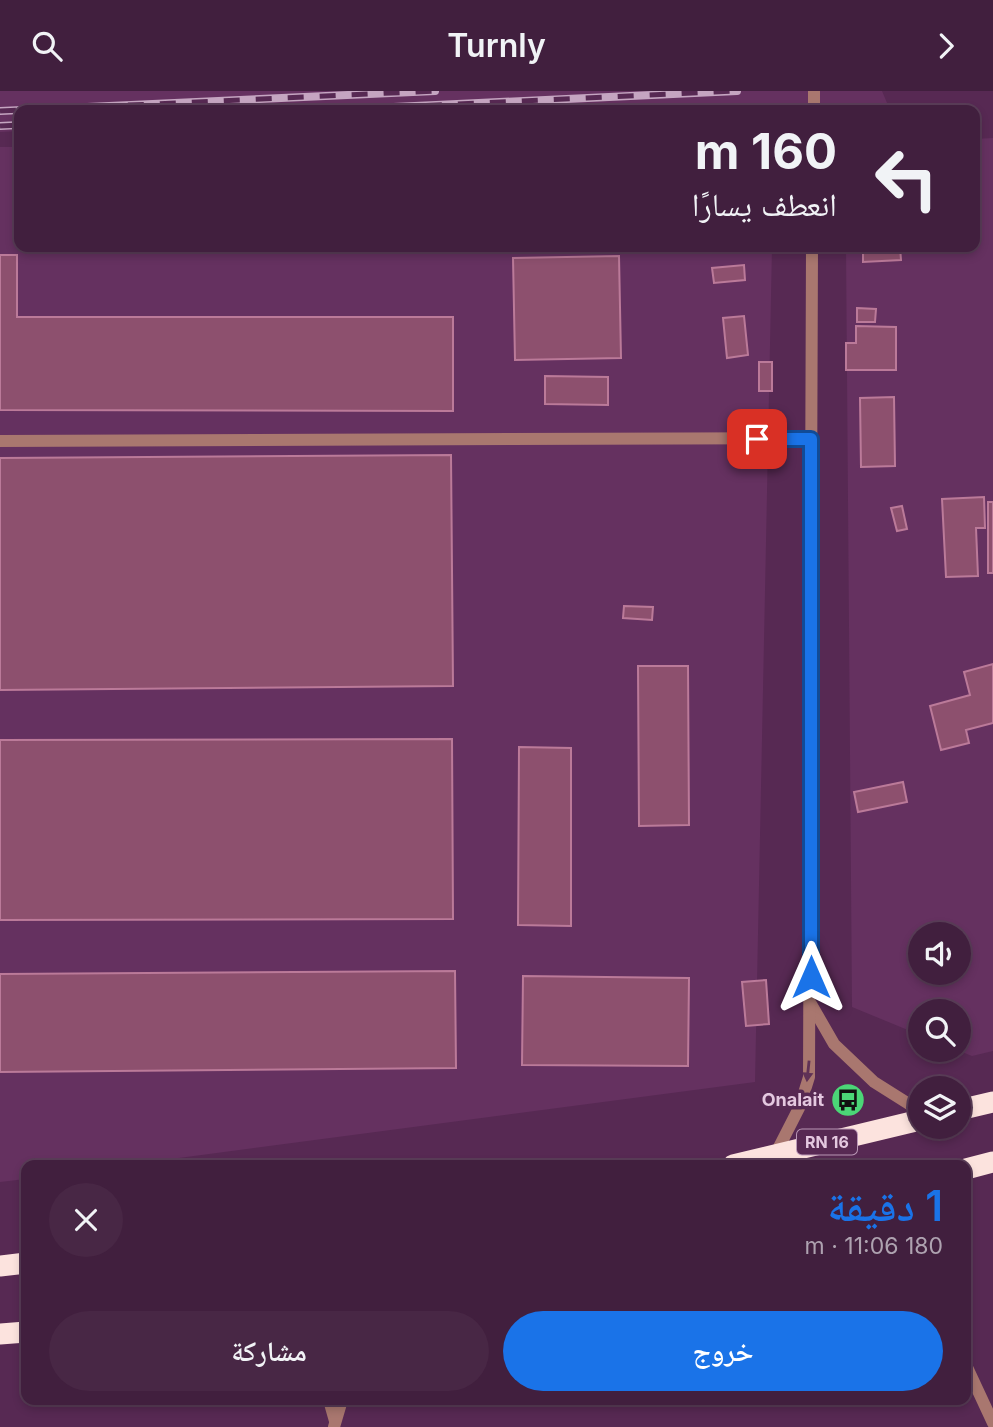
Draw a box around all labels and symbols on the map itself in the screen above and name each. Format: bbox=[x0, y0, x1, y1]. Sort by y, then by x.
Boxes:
pin bbox=[727, 409, 787, 469]
position arrow bbox=[774, 940, 848, 1014]
one-way arrow bbox=[802, 1061, 813, 1083]
bus stop icon: Onalait bbox=[829, 1081, 867, 1119]
place label: Onalait bbox=[762, 1089, 824, 1110]
road number: RN 16 bbox=[797, 1129, 857, 1155]

